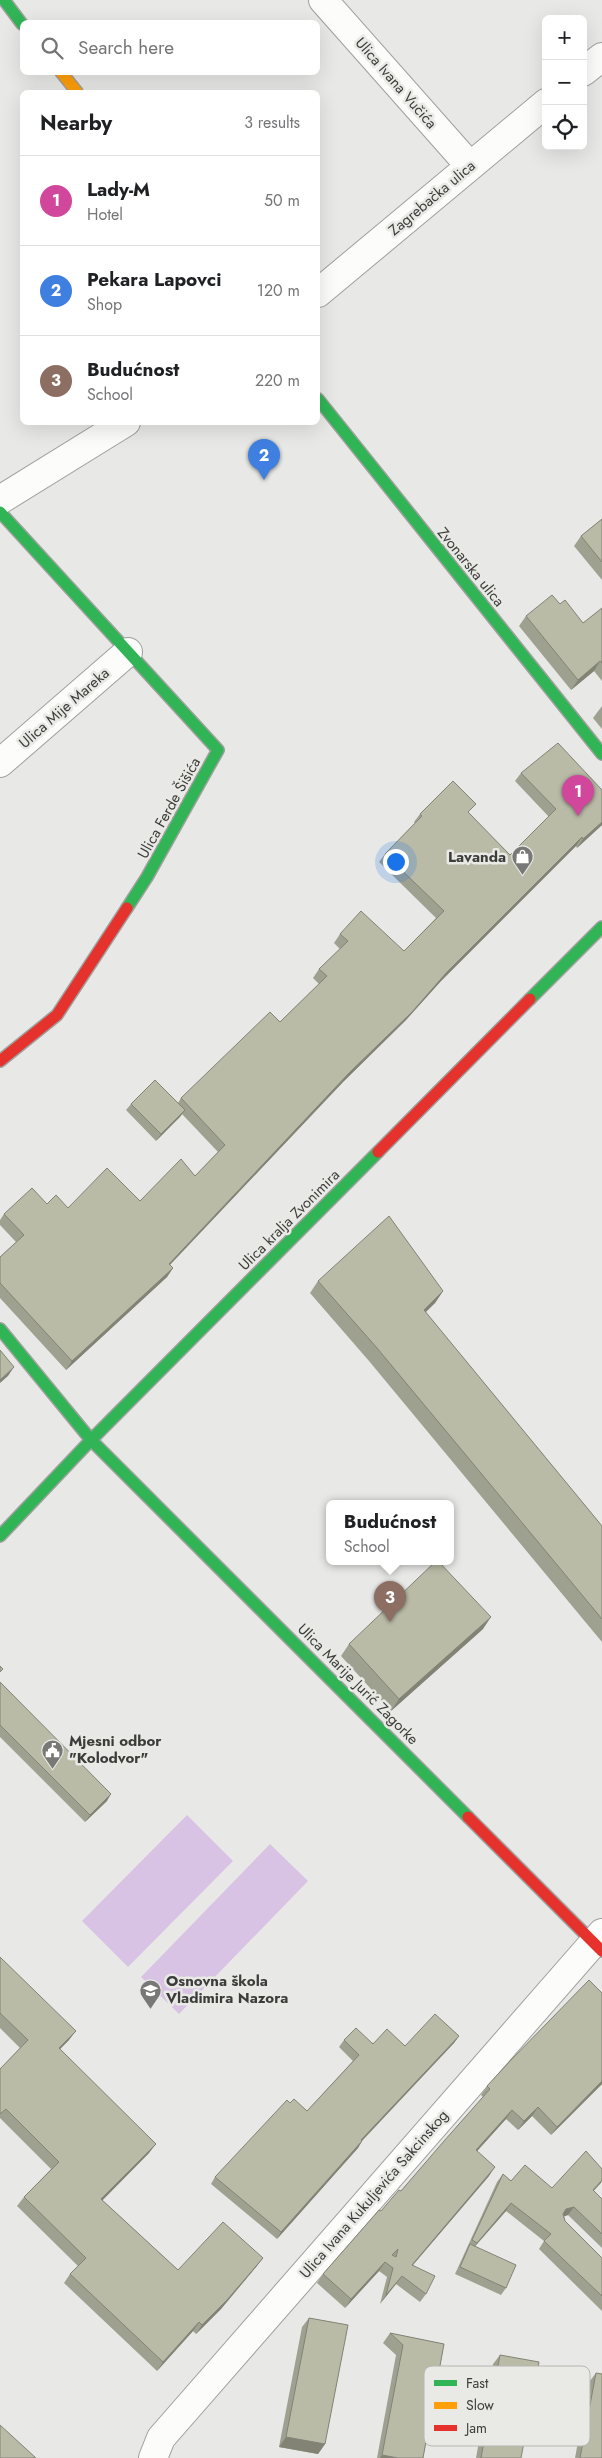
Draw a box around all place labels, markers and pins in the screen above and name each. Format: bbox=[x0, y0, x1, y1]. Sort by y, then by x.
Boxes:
pin: 2 bbox=[248, 439, 280, 480]
pin: 1 bbox=[562, 775, 594, 816]
shop icon: Lavanda bbox=[510, 845, 534, 876]
place label: Lavanda bbox=[448, 846, 506, 868]
pin: 3 bbox=[374, 1581, 406, 1622]
place label: Mjesni odbor "Kolodvor" bbox=[69, 1730, 162, 1769]
public building icon: Mjesni odbor "Kolodvor" bbox=[41, 1738, 65, 1769]
place label: Osnovna škola Vladimira Nazora bbox=[165, 1970, 288, 2009]
school or university icon: Osnovna škola Vladimira Nazora bbox=[138, 1978, 162, 2009]

